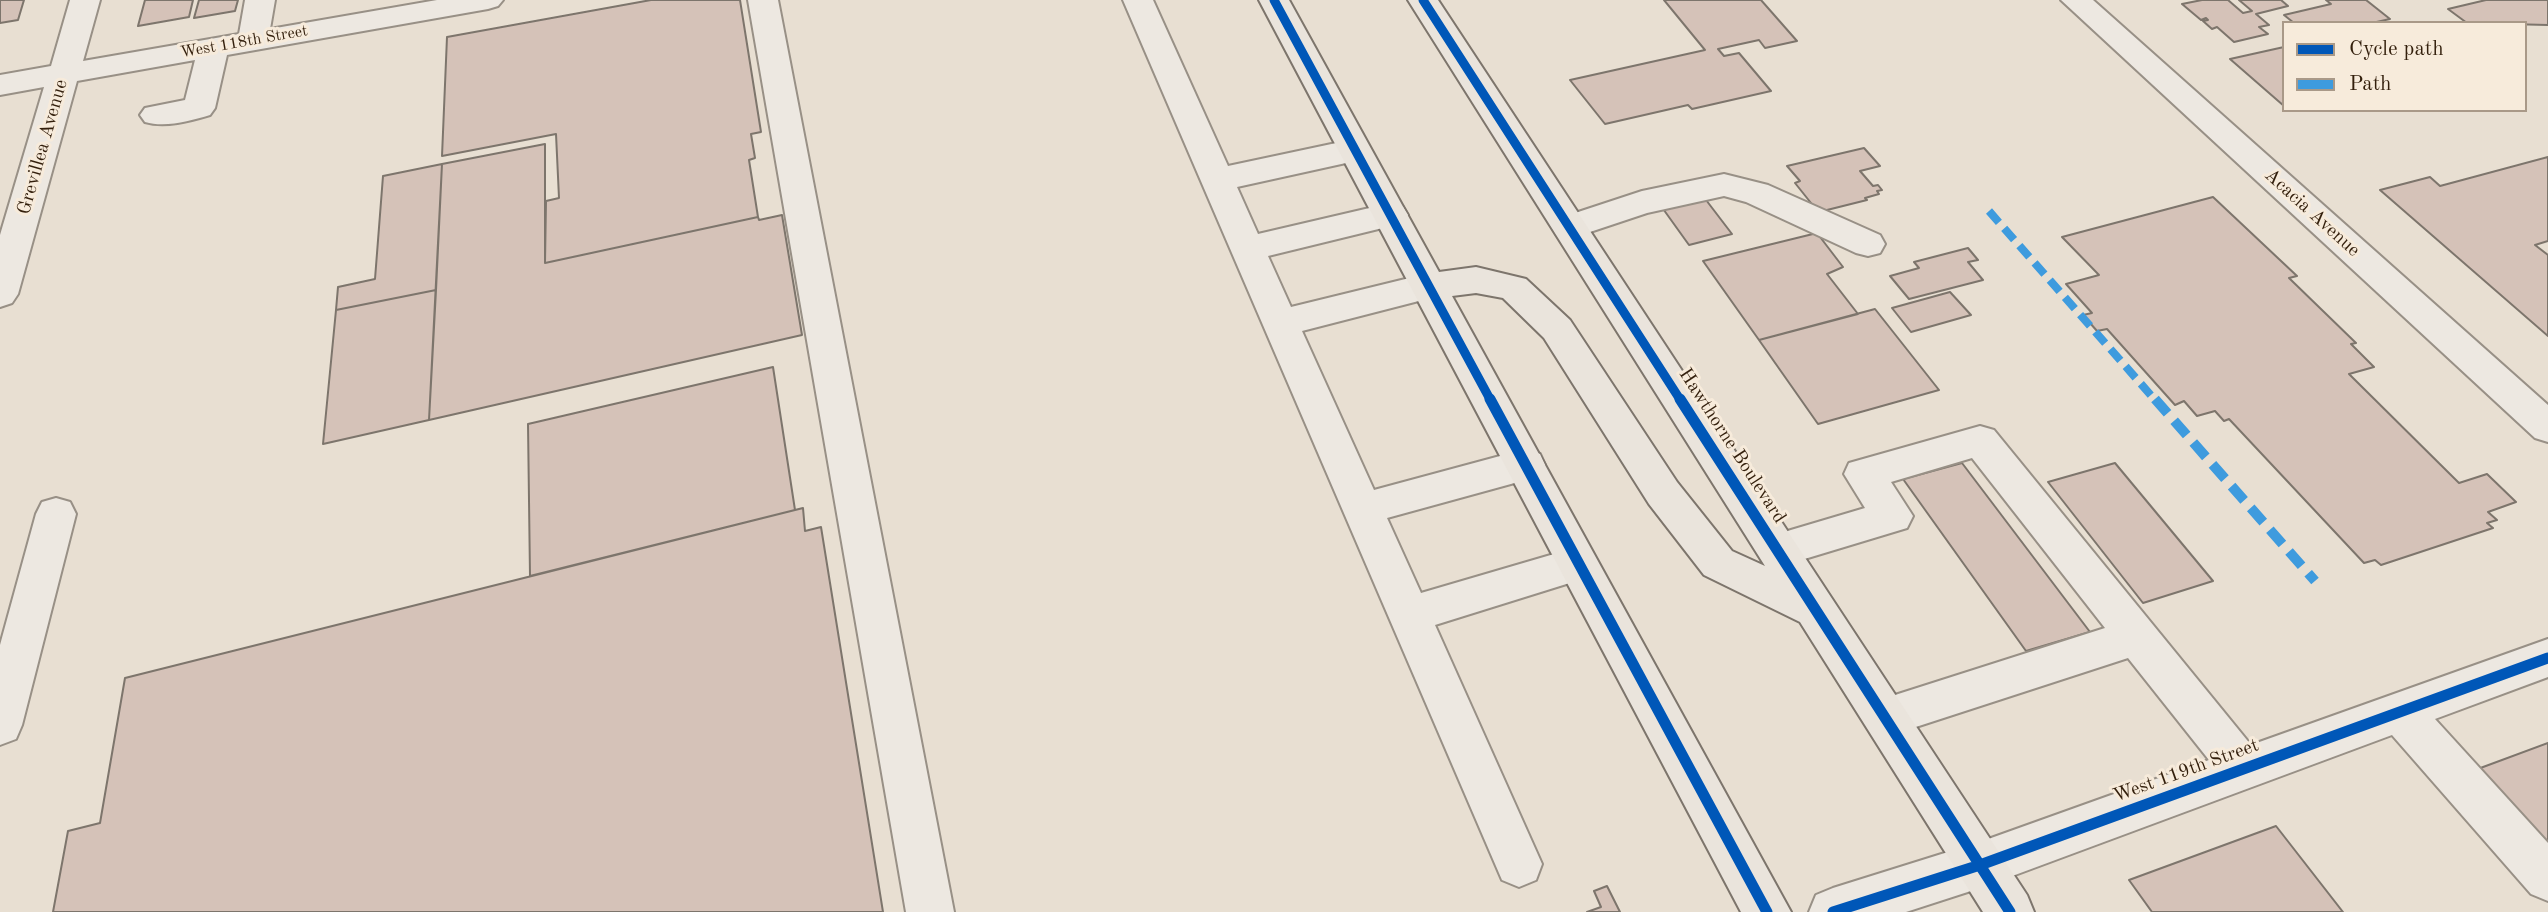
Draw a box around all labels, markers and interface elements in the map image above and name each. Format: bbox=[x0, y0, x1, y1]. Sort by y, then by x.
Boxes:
street label: West 118th Street bbox=[179, 21, 309, 63]
legend bbox=[2282, 21, 2527, 112]
text: Cycle path bbox=[2349, 39, 2444, 60]
text: Path bbox=[2349, 74, 2392, 95]
street label: Grevillea Avenue bbox=[13, 77, 73, 217]
street label: Acacia Avenue bbox=[2260, 164, 2364, 262]
street label: Hawthorne Boulevard bbox=[1673, 364, 1791, 528]
street label: West 119th Street bbox=[2110, 734, 2262, 808]

